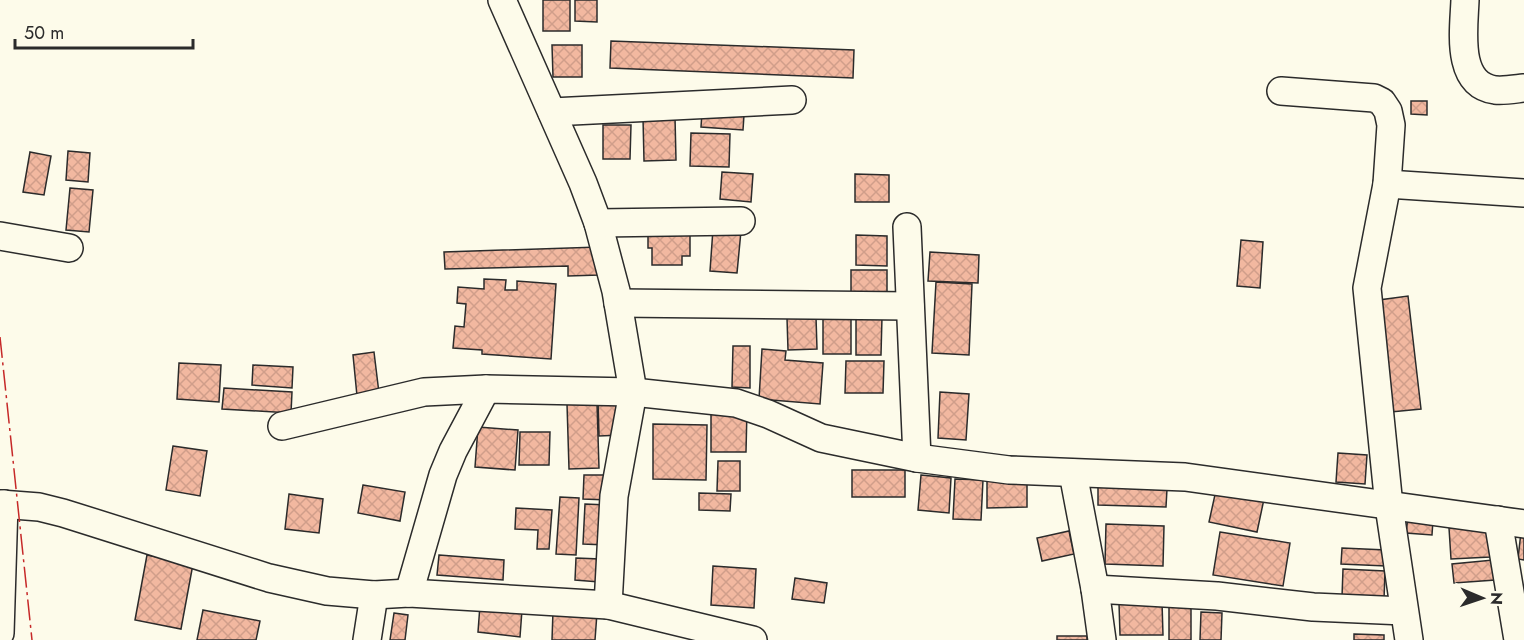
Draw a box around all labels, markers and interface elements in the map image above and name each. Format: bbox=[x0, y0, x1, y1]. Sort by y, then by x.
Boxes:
scale bar bbox=[15, 12, 194, 50]
text: 50 m bbox=[24, 20, 64, 46]
north arrow bbox=[1452, 568, 1512, 628]
text: N bbox=[1485, 592, 1508, 605]

